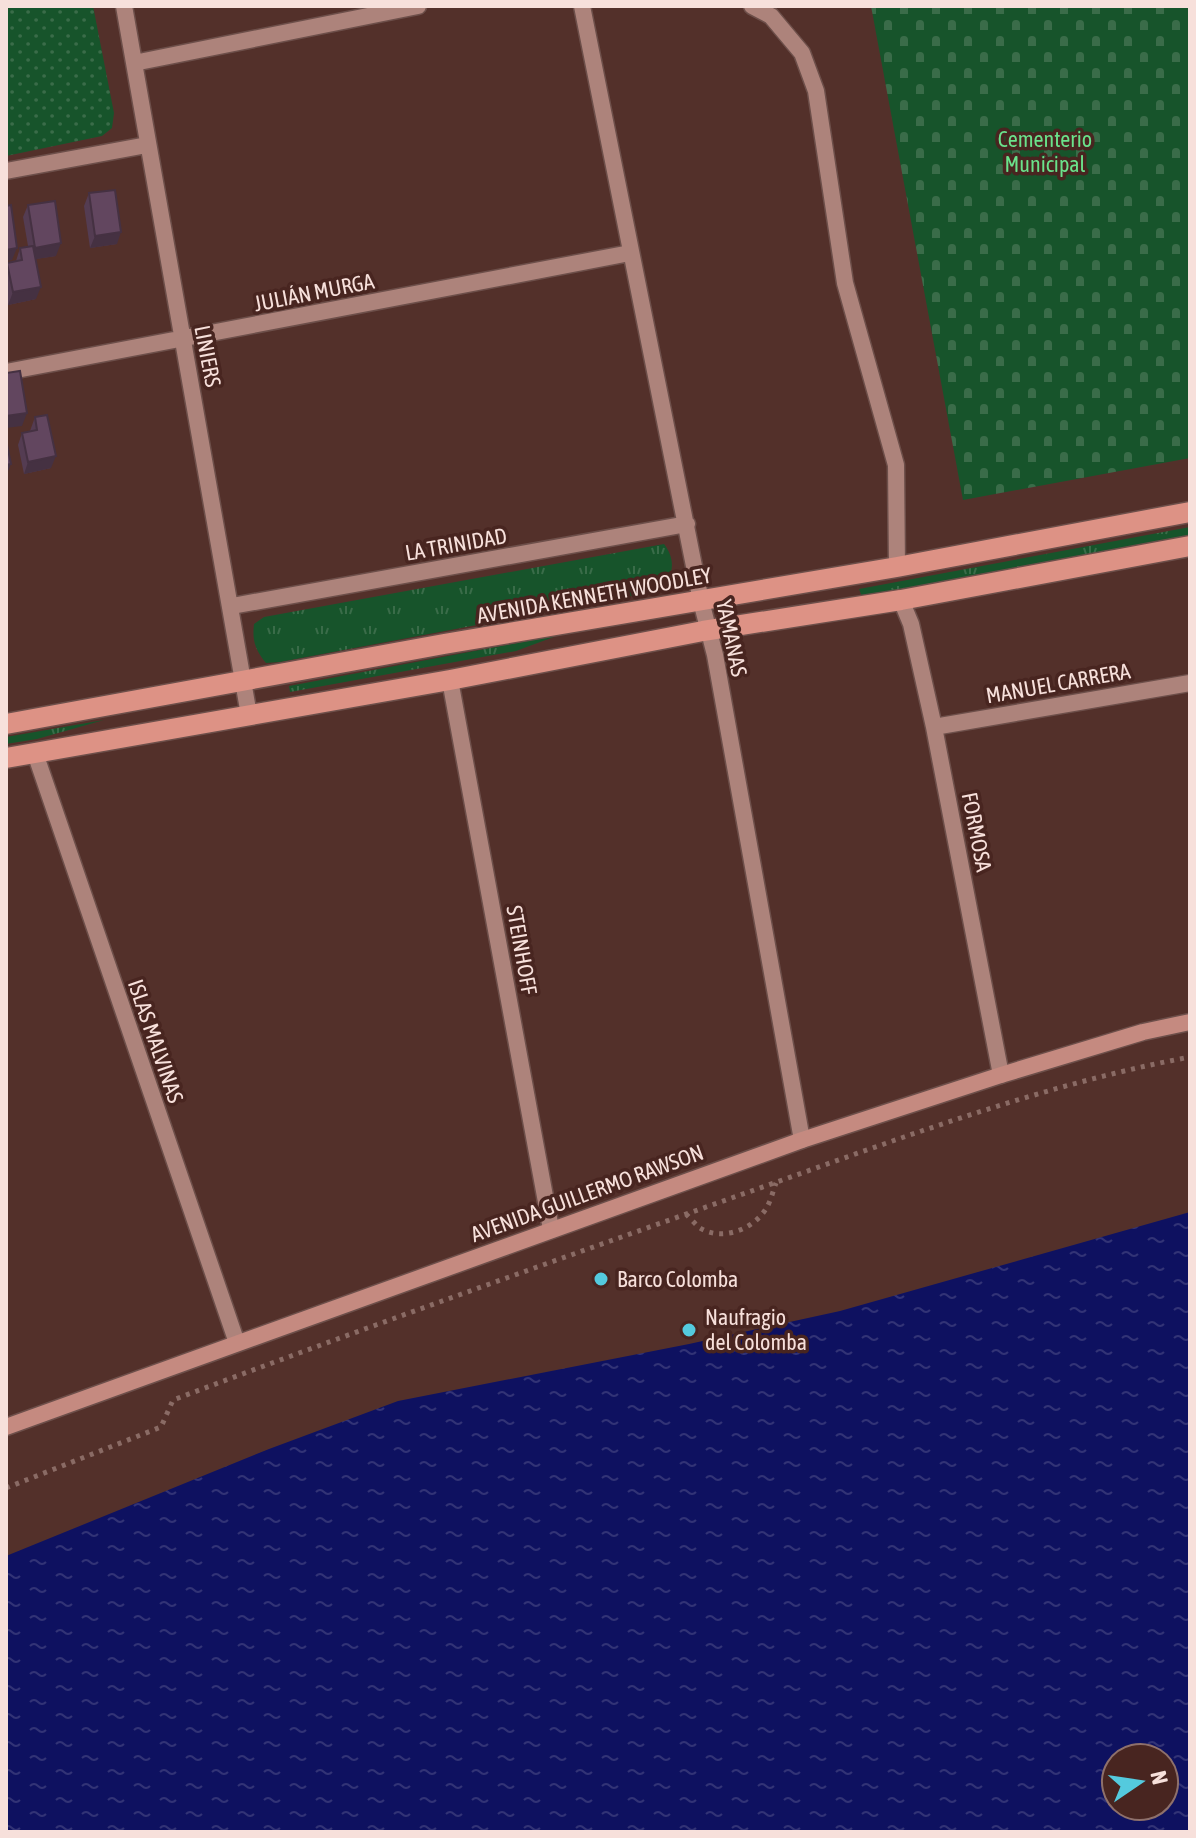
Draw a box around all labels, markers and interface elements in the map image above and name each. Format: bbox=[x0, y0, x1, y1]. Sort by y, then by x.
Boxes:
park label: Cementerio Municipal bbox=[998, 126, 1092, 177]
street label: JULIÁN MURGA bbox=[252, 268, 377, 316]
street label: LINIERS bbox=[189, 323, 227, 389]
street label: LA TRINIDAD bbox=[403, 522, 509, 566]
street label: AVENIDA KENNETH WOODLEY bbox=[475, 562, 713, 628]
street label: YAMANAS bbox=[711, 597, 753, 679]
street label: MANUEL CARRERA bbox=[984, 657, 1132, 708]
street label: FORMOSA bbox=[957, 790, 997, 874]
street label: STEINHOFF bbox=[501, 903, 543, 997]
street label: ISLAS MALVINAS bbox=[123, 976, 189, 1106]
street label: AVENIDA GUILLERMO RAWSON bbox=[467, 1139, 707, 1247]
place label: Barco Colomba bbox=[617, 1266, 738, 1292]
marker: Barco Colomba bbox=[592, 1270, 610, 1288]
place label: Naufragio del Colomba bbox=[705, 1304, 807, 1355]
marker: Naufragio del Colomba bbox=[680, 1321, 698, 1339]
north arrow bbox=[1100, 1742, 1180, 1822]
text: N bbox=[1145, 1768, 1174, 1787]

